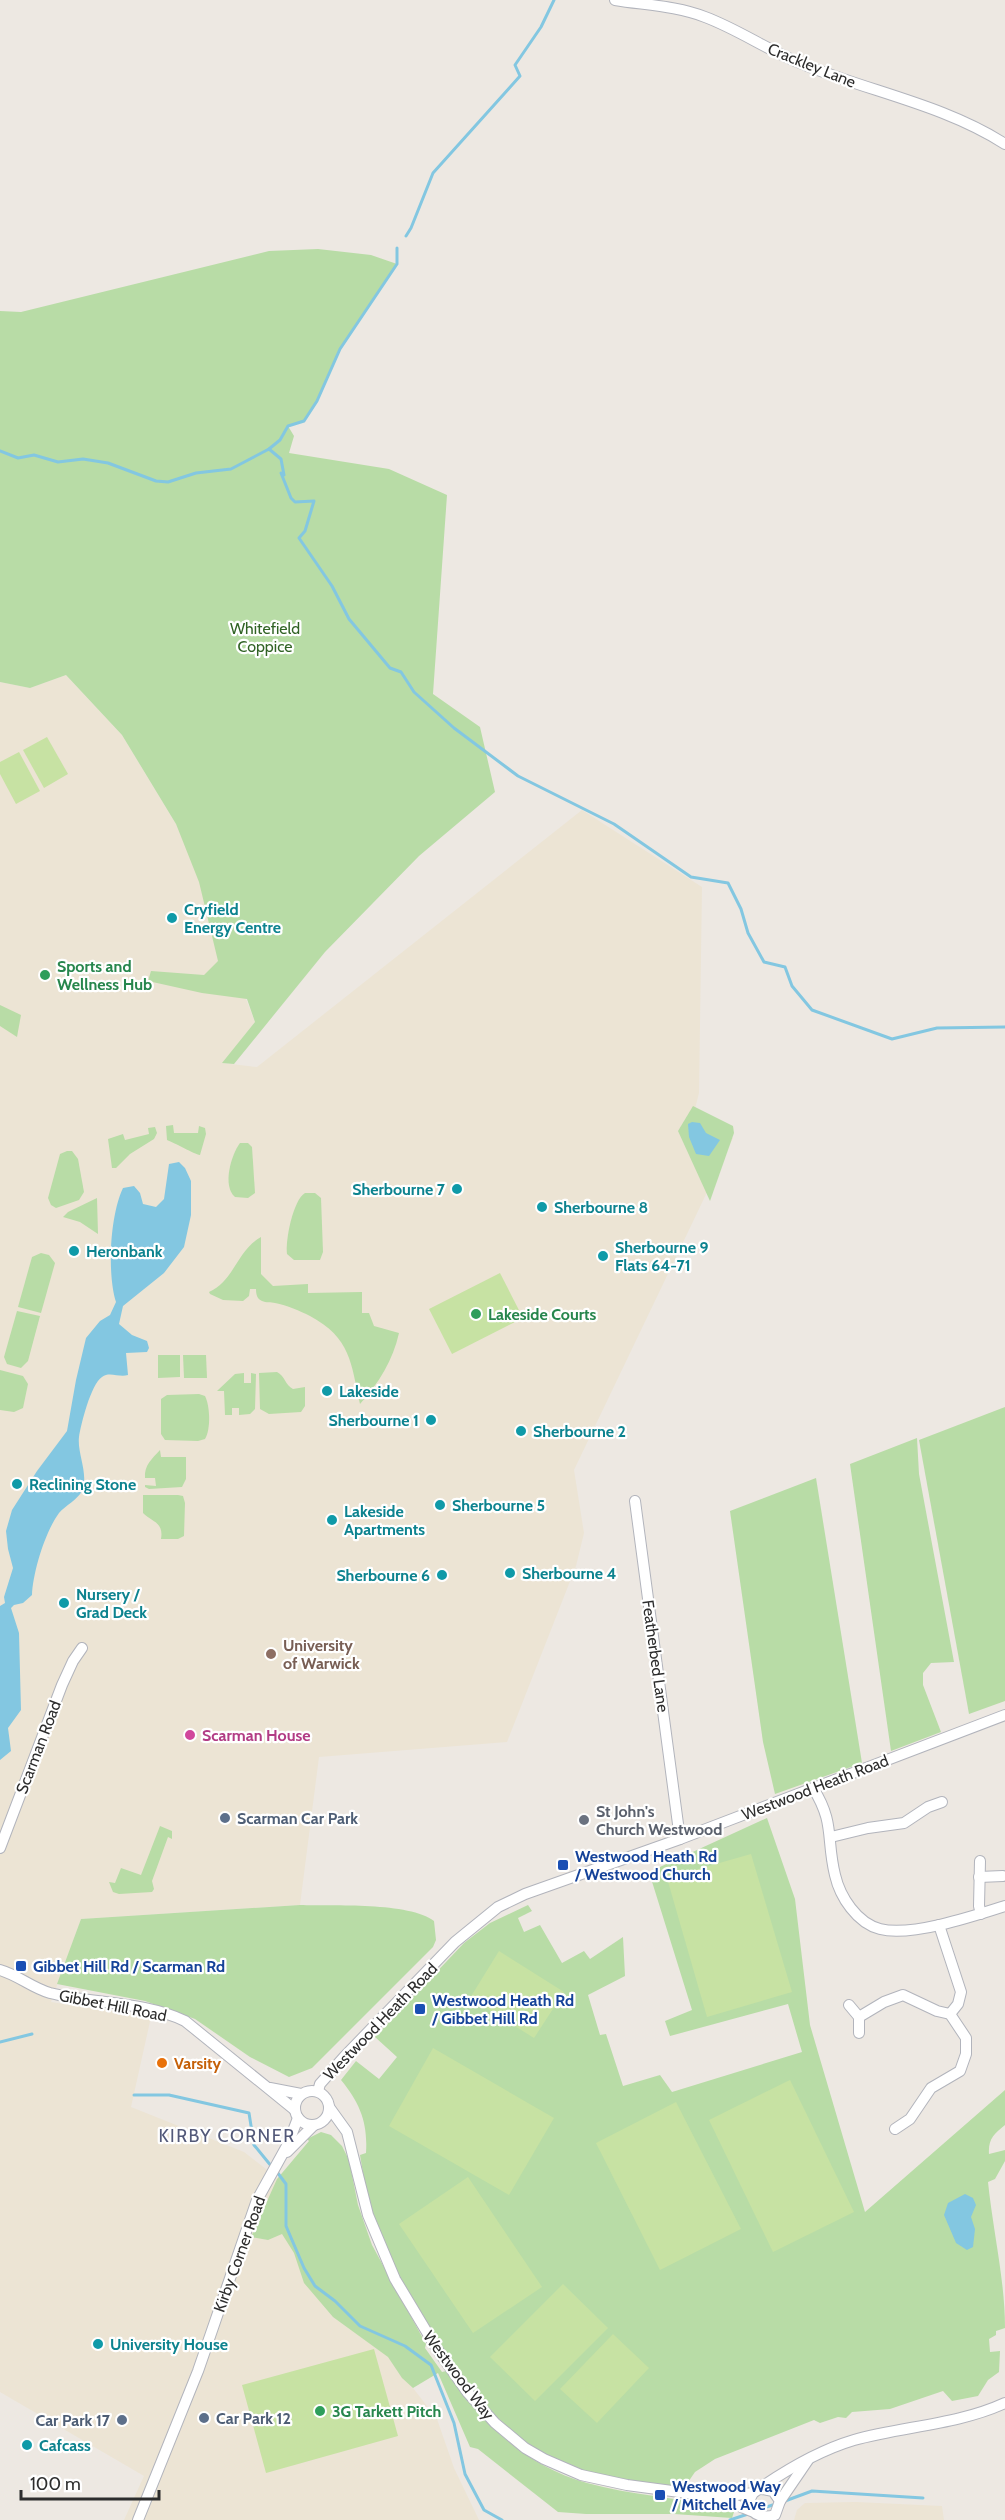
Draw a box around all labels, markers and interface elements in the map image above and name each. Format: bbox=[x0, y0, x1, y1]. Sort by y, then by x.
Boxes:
street label: Crackley Lane bbox=[765, 39, 859, 92]
park label: Whitefield Coppice bbox=[230, 619, 300, 656]
place label: Cryfield Energy Centre bbox=[184, 900, 281, 937]
marker: Cryfield Energy Centre bbox=[165, 911, 179, 925]
place label: Sports and Wellness Hub bbox=[57, 957, 152, 994]
marker: Sports and Wellness Hub bbox=[38, 968, 52, 982]
place label: Sherbourne 7 bbox=[352, 1180, 446, 1199]
marker: Sherbourne 7 bbox=[450, 1182, 464, 1196]
place label: Sherbourne 8 bbox=[554, 1198, 648, 1217]
marker: Sherbourne 8 bbox=[535, 1200, 549, 1214]
place label: Sherbourne 9 Flats 64-71 bbox=[615, 1238, 709, 1275]
place label: Heronbank bbox=[86, 1242, 163, 1261]
marker: Heronbank bbox=[67, 1244, 81, 1258]
marker: Sherbourne 9 Flats 64-71 bbox=[596, 1249, 610, 1263]
place label: Lakeside Courts bbox=[488, 1305, 597, 1324]
marker: Lakeside Courts bbox=[469, 1307, 483, 1321]
place label: Lakeside bbox=[339, 1382, 399, 1401]
marker: Lakeside bbox=[320, 1384, 334, 1398]
place label: Sherbourne 1 bbox=[329, 1411, 419, 1430]
marker: Sherbourne 1 bbox=[424, 1413, 438, 1427]
place label: Sherbourne 2 bbox=[533, 1422, 626, 1441]
marker: Sherbourne 2 bbox=[514, 1424, 528, 1438]
place label: Reclining Stone bbox=[29, 1475, 136, 1494]
marker: Reclining Stone bbox=[10, 1477, 24, 1491]
place label: Sherbourne 5 bbox=[452, 1496, 545, 1515]
marker: Sherbourne 5 bbox=[433, 1498, 447, 1512]
place label: Lakeside Apartments bbox=[344, 1502, 425, 1539]
marker: Lakeside Apartments bbox=[325, 1513, 339, 1527]
place label: Sherbourne 4 bbox=[522, 1564, 617, 1583]
place label: Sherbourne 6 bbox=[336, 1566, 430, 1585]
marker: Sherbourne 4 bbox=[503, 1566, 517, 1580]
marker: Sherbourne 6 bbox=[435, 1568, 449, 1582]
place label: Nursery / Grad Deck bbox=[76, 1585, 147, 1622]
marker: Nursery / Grad Deck bbox=[57, 1596, 71, 1610]
street label: Featherbed Lane bbox=[638, 1599, 673, 1713]
place label: University of Warwick bbox=[283, 1636, 360, 1673]
marker: University of Warwick bbox=[264, 1647, 278, 1661]
street label: Scarman Road bbox=[12, 1698, 65, 1796]
place label: Scarman House bbox=[202, 1726, 311, 1745]
marker: Scarman House bbox=[183, 1728, 197, 1742]
street label: Westwood Heath Road bbox=[739, 1751, 891, 1824]
place label: St John's Church Westwood bbox=[596, 1802, 722, 1839]
place label: Scarman Car Park bbox=[237, 1809, 358, 1828]
marker: Scarman Car Park bbox=[218, 1811, 232, 1825]
marker: St John's Church Westwood bbox=[577, 1813, 591, 1827]
place label: Westwood Heath Rd / Westwood Church bbox=[574, 1847, 717, 1884]
marker: Westwood Heath Rd / Westwood Church bbox=[556, 1858, 570, 1872]
place label: Gibbet Hill Rd / Scarman Rd bbox=[33, 1957, 225, 1976]
marker: Gibbet Hill Rd / Scarman Rd bbox=[14, 1959, 28, 1973]
street label: Westwood Heath Road bbox=[320, 1959, 441, 2084]
street label: Gibbet Hill Road bbox=[57, 1986, 168, 2025]
place label: Westwood Heath Rd / Gibbet Hill Rd bbox=[431, 1991, 574, 2028]
marker: Westwood Heath Rd / Gibbet Hill Rd bbox=[413, 2002, 427, 2016]
place label: Varsity bbox=[174, 2054, 222, 2073]
marker: Varsity bbox=[155, 2056, 169, 2070]
district label: KIRBY CORNER bbox=[158, 2125, 296, 2147]
street label: Kirby Corner Road bbox=[210, 2193, 269, 2315]
street label: Westwood Way bbox=[419, 2327, 498, 2423]
place label: University House bbox=[110, 2335, 228, 2354]
marker: University House bbox=[91, 2337, 105, 2351]
place label: 3G Tarkett Pitch bbox=[332, 2402, 441, 2421]
marker: 3G Tarkett Pitch bbox=[313, 2404, 327, 2418]
place label: Car Park 12 bbox=[216, 2409, 291, 2428]
place label: Car Park 17 bbox=[35, 2411, 111, 2430]
marker: Car Park 12 bbox=[197, 2411, 211, 2425]
marker: Car Park 17 bbox=[115, 2413, 129, 2427]
place label: Cafcass bbox=[39, 2436, 91, 2455]
marker: Cafcass bbox=[20, 2438, 34, 2452]
scale bar bbox=[21, 2463, 159, 2501]
text: 100 m bbox=[30, 2473, 81, 2495]
place label: Westwood Way / Mitchell Ave bbox=[671, 2477, 781, 2514]
marker: Westwood Way / Mitchell Ave bbox=[653, 2488, 667, 2502]

